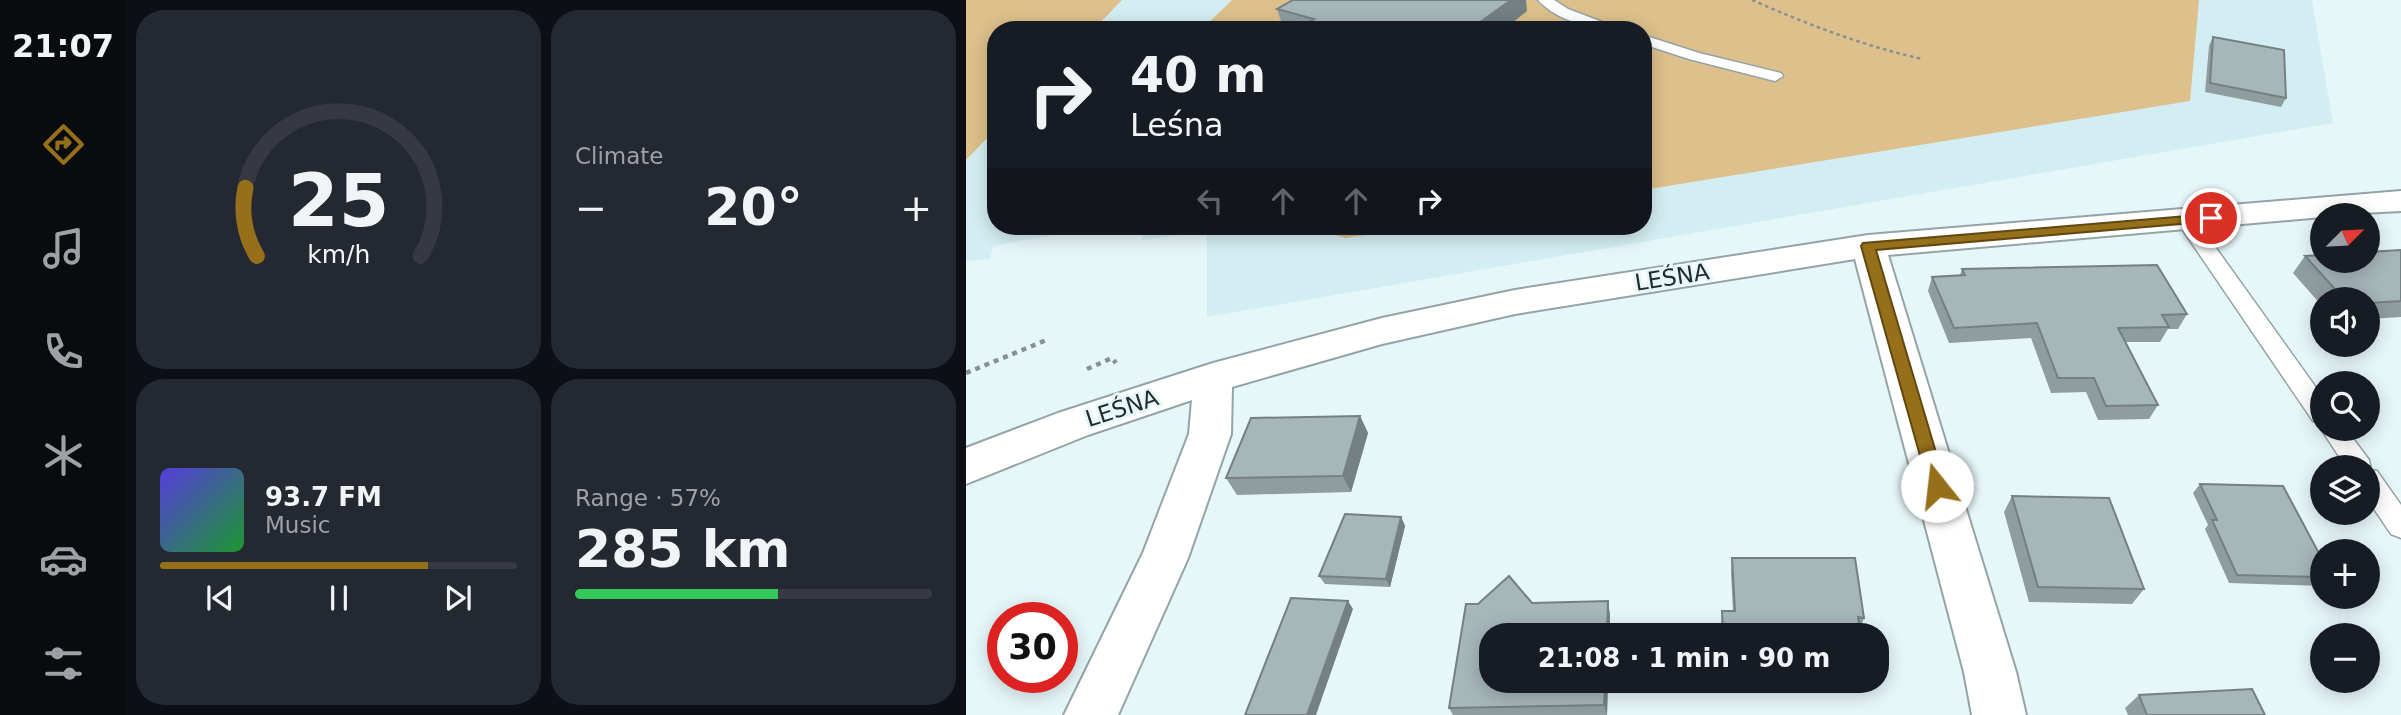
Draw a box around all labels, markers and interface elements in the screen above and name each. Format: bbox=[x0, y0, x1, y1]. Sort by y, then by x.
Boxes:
text: 21:07 bbox=[12, 27, 114, 65]
text: 40 m bbox=[1130, 47, 1266, 104]
icon: right bbox=[1015, 49, 1106, 140]
text: Leśna bbox=[1130, 106, 1224, 144]
icon: directions bbox=[39, 120, 88, 169]
text: Climate bbox=[575, 143, 664, 169]
text: 25 bbox=[288, 158, 389, 243]
text: 20° bbox=[704, 177, 803, 237]
icon: left bbox=[1191, 182, 1229, 220]
icon: ahead bbox=[1264, 182, 1302, 220]
icon: ahead bbox=[1337, 182, 1375, 220]
icon: right bbox=[1410, 182, 1448, 220]
text: − bbox=[575, 186, 607, 230]
text: + bbox=[900, 186, 932, 230]
pin bbox=[2181, 188, 2241, 248]
icon: arrive bbox=[2192, 199, 2230, 237]
north arrow bbox=[2310, 203, 2380, 273]
map controls bbox=[2310, 203, 2380, 693]
icon: music bbox=[39, 224, 88, 273]
text: km/h bbox=[307, 239, 370, 268]
street label: LEŚNA bbox=[1633, 257, 1711, 296]
button: sound bbox=[2310, 287, 2380, 357]
icon: phone bbox=[39, 327, 88, 376]
button: search bbox=[2310, 371, 2380, 441]
street label: LEŚNA bbox=[1082, 383, 1162, 432]
icon: climate bbox=[39, 431, 88, 480]
position arrow bbox=[1900, 449, 1974, 523]
button: layers bbox=[2310, 455, 2380, 525]
text: 93.7 FM bbox=[265, 482, 382, 512]
text: Range · 57% bbox=[575, 485, 721, 511]
text: Music bbox=[265, 512, 330, 538]
text: 285 km bbox=[575, 519, 790, 579]
icon: car bbox=[39, 535, 88, 584]
button: + bbox=[2310, 539, 2380, 609]
icon: previous bbox=[201, 579, 239, 617]
icon: pause bbox=[320, 579, 358, 617]
icon: next bbox=[439, 579, 477, 617]
speed limit sign: 30 bbox=[987, 602, 1078, 693]
button: − bbox=[2310, 623, 2380, 693]
icon: filters bbox=[39, 639, 88, 688]
text: 21:08 · 1 min · 90 m bbox=[1538, 643, 1830, 673]

